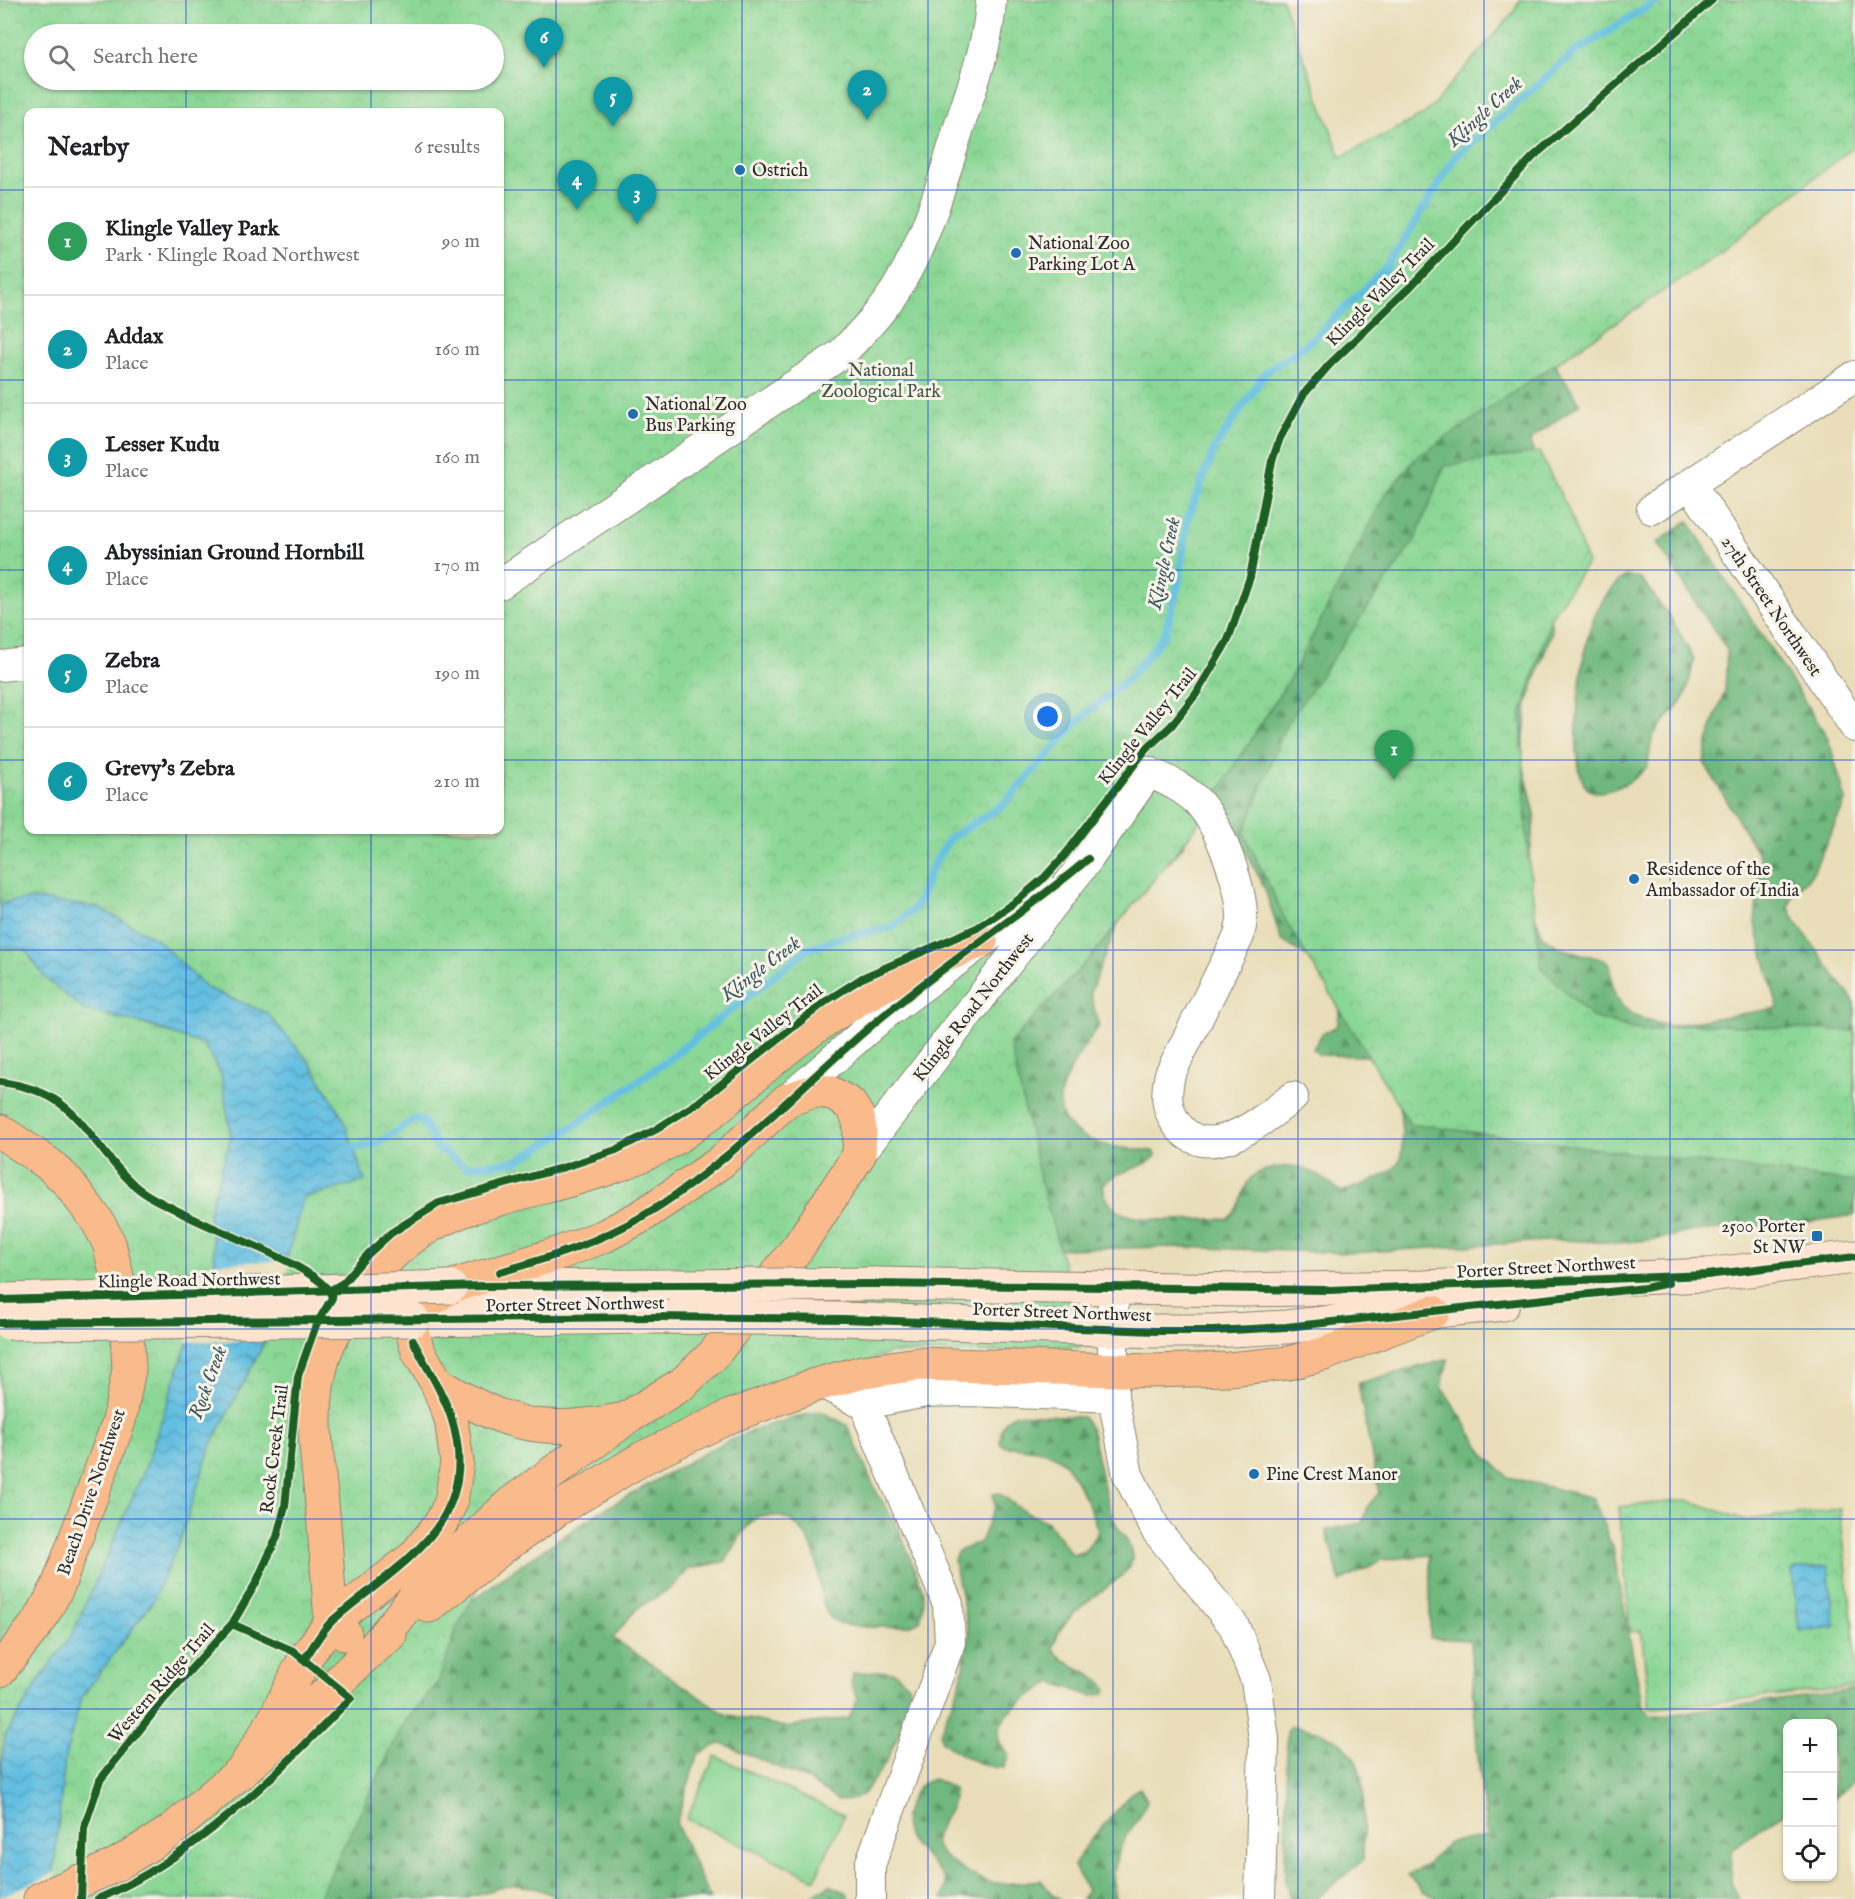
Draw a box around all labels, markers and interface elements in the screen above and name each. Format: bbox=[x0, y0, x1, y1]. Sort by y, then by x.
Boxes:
pin: 6 bbox=[524, 19, 564, 68]
search box bbox=[24, 24, 504, 90]
icon: search bbox=[45, 41, 78, 74]
text: Search here bbox=[93, 43, 198, 71]
pin: 2 bbox=[848, 70, 886, 120]
water label: Klingle Creek bbox=[1441, 71, 1529, 154]
pin: 5 bbox=[594, 78, 632, 127]
text: Nearby bbox=[48, 131, 129, 164]
text: 6 results bbox=[414, 135, 480, 160]
pin: 4 bbox=[558, 160, 596, 210]
place label: Ostrich bbox=[752, 160, 809, 183]
marker: Ostrich bbox=[733, 163, 747, 177]
pin: 3 bbox=[618, 174, 656, 224]
text: Klingle Valley Park bbox=[105, 215, 279, 243]
text: 1 bbox=[64, 229, 71, 254]
text: 90 m bbox=[442, 229, 480, 254]
place label: National Zoo Parking Lot A bbox=[1028, 233, 1136, 277]
street label: Klingle Valley Trail bbox=[1322, 234, 1440, 352]
text: Park · Klingle Road Northwest bbox=[105, 243, 360, 268]
marker: National Zoo Parking Lot A bbox=[1009, 246, 1023, 260]
text: Addax bbox=[105, 323, 164, 351]
text: 2 bbox=[63, 337, 72, 362]
text: 160 m bbox=[434, 337, 480, 362]
text: Place bbox=[105, 351, 148, 376]
park label: National Zoological Park bbox=[821, 360, 941, 404]
place label: National Zoo Bus Parking bbox=[645, 394, 747, 438]
marker: National Zoo Bus Parking bbox=[626, 407, 640, 421]
text: Lesser Kudu bbox=[105, 431, 220, 459]
text: 3 bbox=[64, 445, 71, 470]
text: 160 m bbox=[434, 445, 480, 470]
text: Place bbox=[105, 459, 148, 484]
water label: Klingle Creek bbox=[1142, 515, 1187, 613]
street label: 27th Street Northwest bbox=[1715, 532, 1826, 681]
text: Abyssinian Ground Hornbill bbox=[105, 539, 364, 567]
text: 4 bbox=[63, 553, 72, 578]
text: 170 m bbox=[434, 553, 480, 578]
text: Place bbox=[105, 567, 148, 592]
text: Zebra bbox=[105, 647, 160, 675]
text: 5 bbox=[64, 661, 71, 686]
text: 190 m bbox=[434, 661, 480, 686]
street label: Klingle Valley Trail bbox=[1094, 664, 1203, 790]
text: Place bbox=[105, 675, 148, 700]
your location bbox=[1033, 702, 1062, 731]
pin: 1 bbox=[1374, 730, 1414, 780]
text: Grevy's Zebra bbox=[105, 755, 235, 783]
text: 6 bbox=[63, 769, 72, 794]
text: 210 m bbox=[434, 769, 480, 794]
text: Place bbox=[105, 783, 148, 808]
place label: Residence of the Ambassador of India bbox=[1645, 859, 1799, 903]
marker: Residence of the Ambassador of India bbox=[1627, 872, 1641, 886]
street label: Klingle Road Northwest bbox=[909, 929, 1040, 1087]
water label: Klingle Creek bbox=[715, 931, 807, 1009]
street label: Klingle Valley Trail bbox=[700, 980, 828, 1087]
place label: 2500 Porter St NW bbox=[1721, 1216, 1806, 1260]
marker: 2500 Porter St NW bbox=[1810, 1229, 1824, 1243]
street label: Porter Street Northwest bbox=[1456, 1252, 1636, 1285]
street label: Klingle Road Northwest bbox=[97, 1268, 281, 1295]
street label: Porter Street Northwest bbox=[485, 1292, 665, 1319]
street label: Porter Street Northwest bbox=[972, 1299, 1152, 1328]
water label: Rock Creek bbox=[184, 1342, 233, 1423]
street label: Rock Creek Trail bbox=[256, 1383, 295, 1515]
street label: Beach Drive Northwest bbox=[53, 1406, 132, 1579]
place label: Pine Crest Manor bbox=[1266, 1464, 1398, 1487]
marker: Pine Crest Manor bbox=[1247, 1467, 1261, 1481]
street label: Western Ridge Trail bbox=[104, 1619, 220, 1749]
map controls bbox=[1783, 1719, 1837, 1881]
button: + bbox=[1783, 1719, 1837, 1773]
button: − bbox=[1783, 1773, 1837, 1827]
button: locate bbox=[1783, 1827, 1837, 1881]

